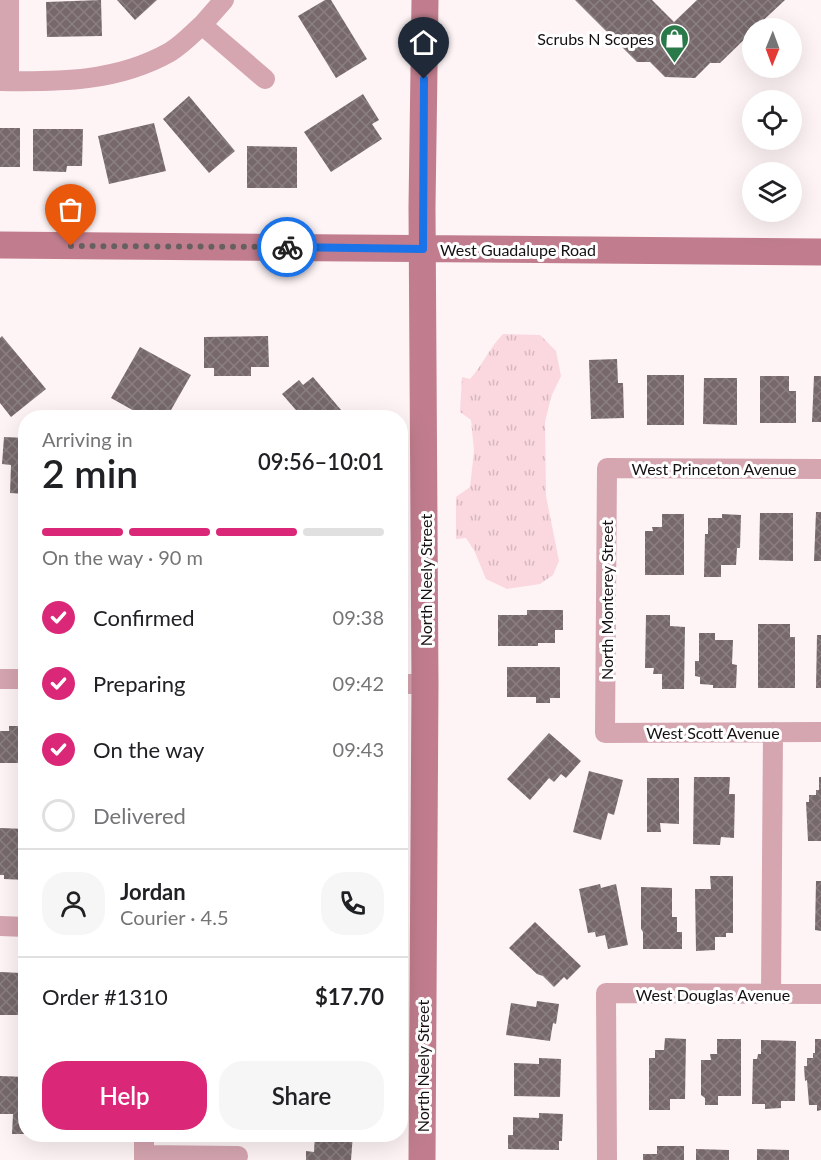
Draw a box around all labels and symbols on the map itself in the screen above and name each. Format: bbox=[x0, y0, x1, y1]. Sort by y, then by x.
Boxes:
pin bbox=[398, 17, 449, 79]
north arrow bbox=[742, 18, 802, 78]
shop icon: Scrubs N Scopes bbox=[659, 22, 691, 64]
place label: Scrubs N Scopes bbox=[537, 29, 654, 48]
pin bbox=[45, 184, 96, 246]
courier bbox=[257, 217, 317, 277]
street label: West Guadalupe Road bbox=[440, 240, 596, 259]
street label: West Princeton Avenue bbox=[631, 459, 797, 478]
street label: North Neely Street bbox=[416, 514, 435, 646]
street label: North Monterey Street bbox=[597, 520, 616, 680]
street label: West Scott Avenue bbox=[646, 723, 780, 742]
street label: West Douglas Avenue bbox=[636, 985, 790, 1004]
street label: North Neely Street bbox=[413, 1000, 432, 1132]

